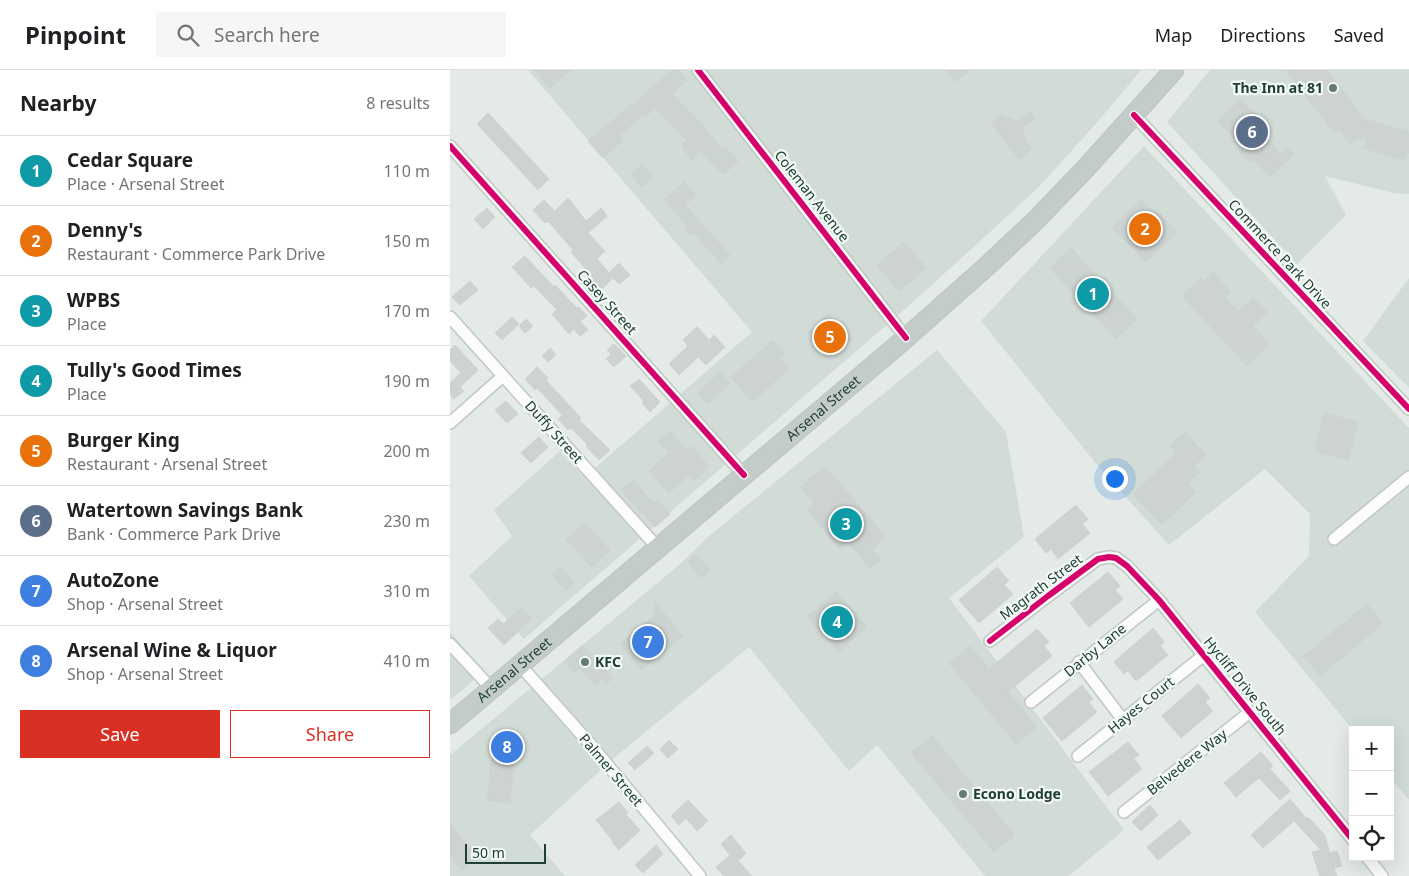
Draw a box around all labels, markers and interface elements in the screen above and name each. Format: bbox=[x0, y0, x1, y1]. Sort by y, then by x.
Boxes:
search box bbox=[156, 12, 506, 57]
text: Pinpoint bbox=[25, 18, 126, 51]
icon: search bbox=[174, 21, 202, 49]
text: Search here bbox=[214, 22, 320, 48]
text: Map bbox=[1155, 23, 1192, 47]
text: Directions bbox=[1220, 23, 1306, 47]
text: Saved bbox=[1334, 23, 1384, 47]
place label: The Inn at 81 bbox=[1232, 78, 1323, 97]
marker: The Inn at 81 bbox=[1327, 82, 1339, 94]
text: Nearby bbox=[20, 89, 96, 117]
text: 8 results bbox=[366, 92, 430, 114]
pin: 6 bbox=[1236, 113, 1268, 151]
street label: Coleman Avenue bbox=[771, 146, 854, 245]
text: Cedar Square bbox=[67, 147, 193, 173]
text: 1 bbox=[31, 160, 41, 182]
text: 110 m bbox=[383, 160, 430, 182]
text: Place · Arsenal Street bbox=[67, 173, 224, 195]
street label: Commerce Park Drive bbox=[1225, 195, 1336, 313]
pin: 2 bbox=[1129, 210, 1161, 248]
text: Denny's bbox=[67, 217, 143, 243]
text: 2 bbox=[31, 230, 41, 252]
text: 150 m bbox=[383, 230, 430, 252]
text: Restaurant · Commerce Park Drive bbox=[67, 243, 325, 265]
street label: Casey Street bbox=[573, 265, 641, 338]
pin: 1 bbox=[1077, 275, 1109, 313]
text: WPBS bbox=[67, 287, 120, 313]
text: 3 bbox=[31, 300, 41, 322]
text: 170 m bbox=[383, 300, 430, 322]
text: Place bbox=[67, 313, 107, 335]
pin: 5 bbox=[814, 318, 846, 356]
text: Tully's Good Times bbox=[67, 357, 242, 383]
text: 4 bbox=[31, 370, 41, 392]
text: 190 m bbox=[383, 370, 430, 392]
street label: Arsenal Street bbox=[782, 371, 864, 445]
text: Place bbox=[67, 383, 107, 405]
street label: Duffy Street bbox=[521, 396, 588, 467]
text: Burger King bbox=[67, 427, 180, 453]
text: 5 bbox=[31, 440, 41, 462]
text: 200 m bbox=[383, 440, 430, 462]
text: Restaurant · Arsenal Street bbox=[67, 453, 267, 475]
your location bbox=[1102, 466, 1128, 492]
text: Watertown Savings Bank bbox=[67, 497, 303, 523]
pin: 3 bbox=[830, 505, 862, 543]
text: 6 bbox=[31, 510, 41, 532]
text: 230 m bbox=[383, 510, 430, 532]
text: Bank · Commerce Park Drive bbox=[67, 523, 281, 545]
street label: Magrath Street bbox=[995, 549, 1086, 624]
text: AutoZone bbox=[67, 567, 159, 593]
text: 7 bbox=[31, 580, 41, 602]
text: 310 m bbox=[383, 580, 430, 602]
text: Shop · Arsenal Street bbox=[67, 593, 223, 615]
pin: 4 bbox=[821, 603, 853, 641]
street label: Darby Lane bbox=[1060, 619, 1130, 681]
pin: 7 bbox=[632, 623, 664, 661]
street label: Arsenal Street bbox=[472, 632, 555, 706]
street label: Hycliff Drive South bbox=[1200, 632, 1291, 739]
text: Arsenal Wine & Liquor bbox=[67, 637, 277, 663]
text: 8 bbox=[31, 650, 41, 672]
text: 410 m bbox=[383, 650, 430, 672]
place label: KFC bbox=[595, 652, 621, 671]
marker: KFC bbox=[579, 656, 591, 668]
text: Shop · Arsenal Street bbox=[67, 663, 223, 685]
street label: Hayes Court bbox=[1103, 672, 1178, 737]
button: Save bbox=[20, 710, 220, 758]
button: Share bbox=[230, 710, 430, 758]
street label: Belvedere Way bbox=[1143, 724, 1231, 799]
map controls bbox=[1349, 726, 1394, 861]
button: + bbox=[1349, 726, 1394, 771]
pin: 8 bbox=[491, 728, 523, 766]
street label: Palmer Street bbox=[575, 729, 647, 810]
button: − bbox=[1349, 771, 1394, 816]
place label: Econo Lodge bbox=[973, 784, 1061, 803]
marker: Econo Lodge bbox=[957, 788, 969, 800]
button: locate bbox=[1349, 816, 1394, 861]
scale bar bbox=[465, 841, 546, 864]
text: 50 m bbox=[472, 843, 505, 862]

